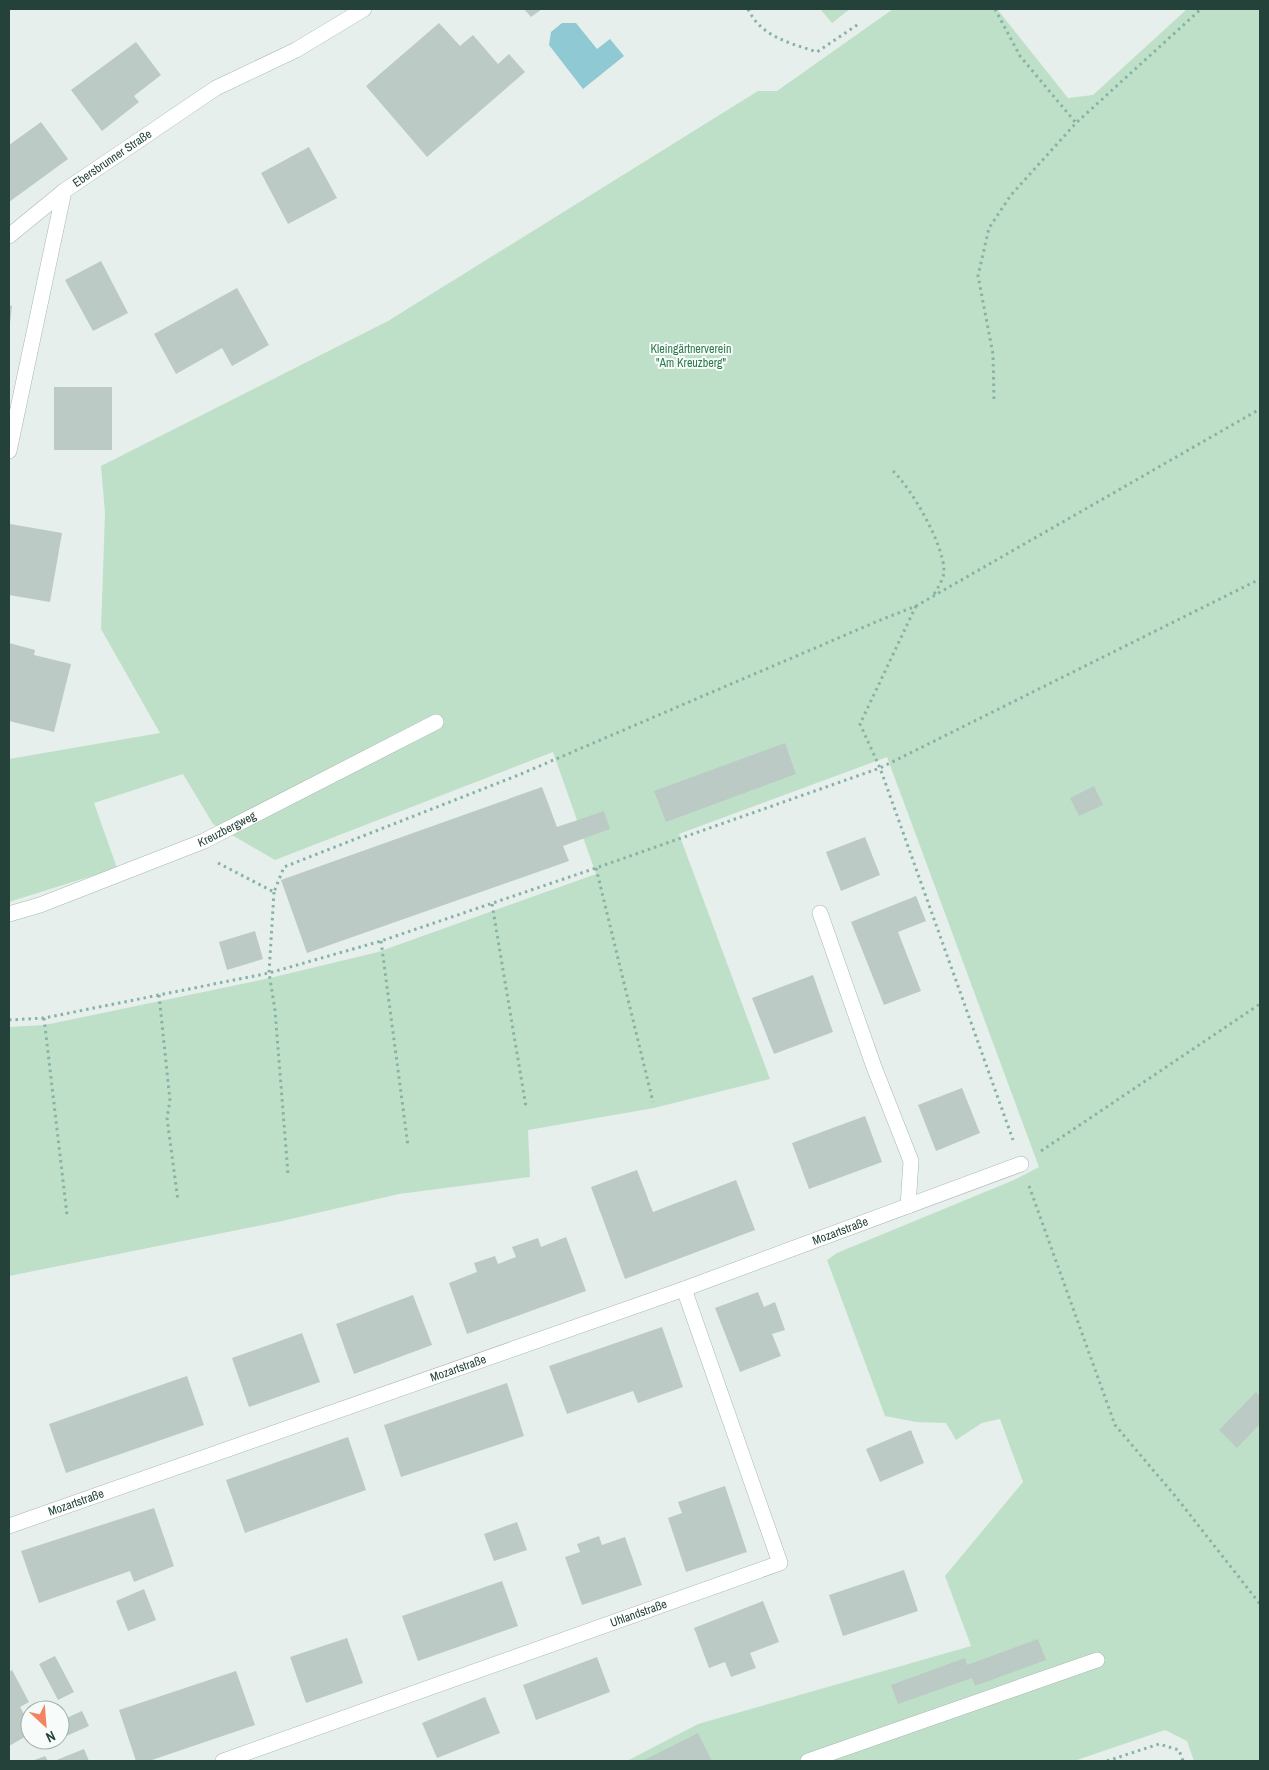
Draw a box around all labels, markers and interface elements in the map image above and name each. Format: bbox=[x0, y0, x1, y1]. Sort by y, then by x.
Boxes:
street label: Ebersbrunner Straße bbox=[70, 126, 155, 191]
park label: Kleingärtnerverein "Am Kreuzberg" bbox=[651, 341, 731, 371]
street label: Kreuzbergweg bbox=[195, 807, 259, 851]
street label: Mozartstraße bbox=[810, 1213, 870, 1249]
street label: Mozartstraße bbox=[428, 1351, 488, 1385]
street label: Mozartstraße bbox=[46, 1485, 106, 1520]
street label: Uhlandstraße bbox=[608, 1596, 669, 1631]
north arrow bbox=[20, 1700, 70, 1750]
text: N bbox=[43, 1727, 58, 1747]

